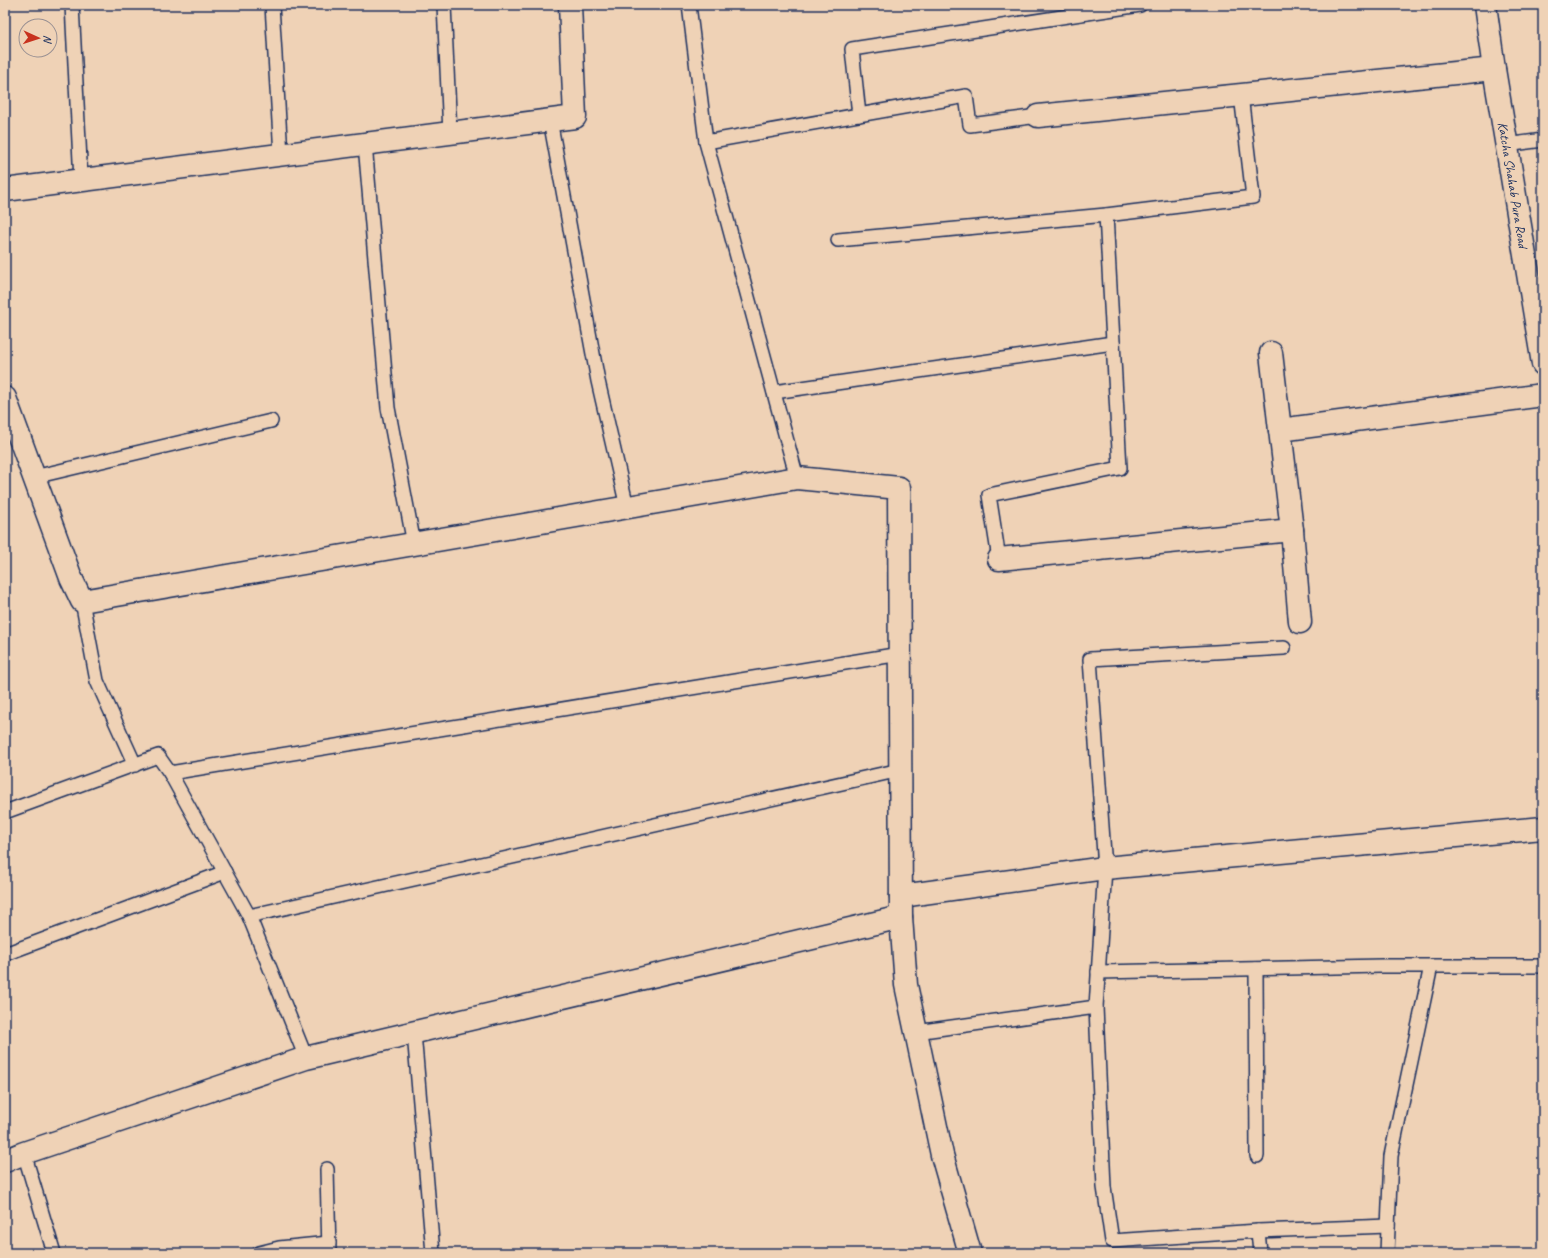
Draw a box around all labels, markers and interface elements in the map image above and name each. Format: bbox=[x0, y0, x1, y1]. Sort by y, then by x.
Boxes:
north arrow bbox=[18, 18, 58, 58]
text: N bbox=[41, 35, 55, 44]
street label: Katcha Shahab Pura Road bbox=[1494, 121, 1532, 252]

